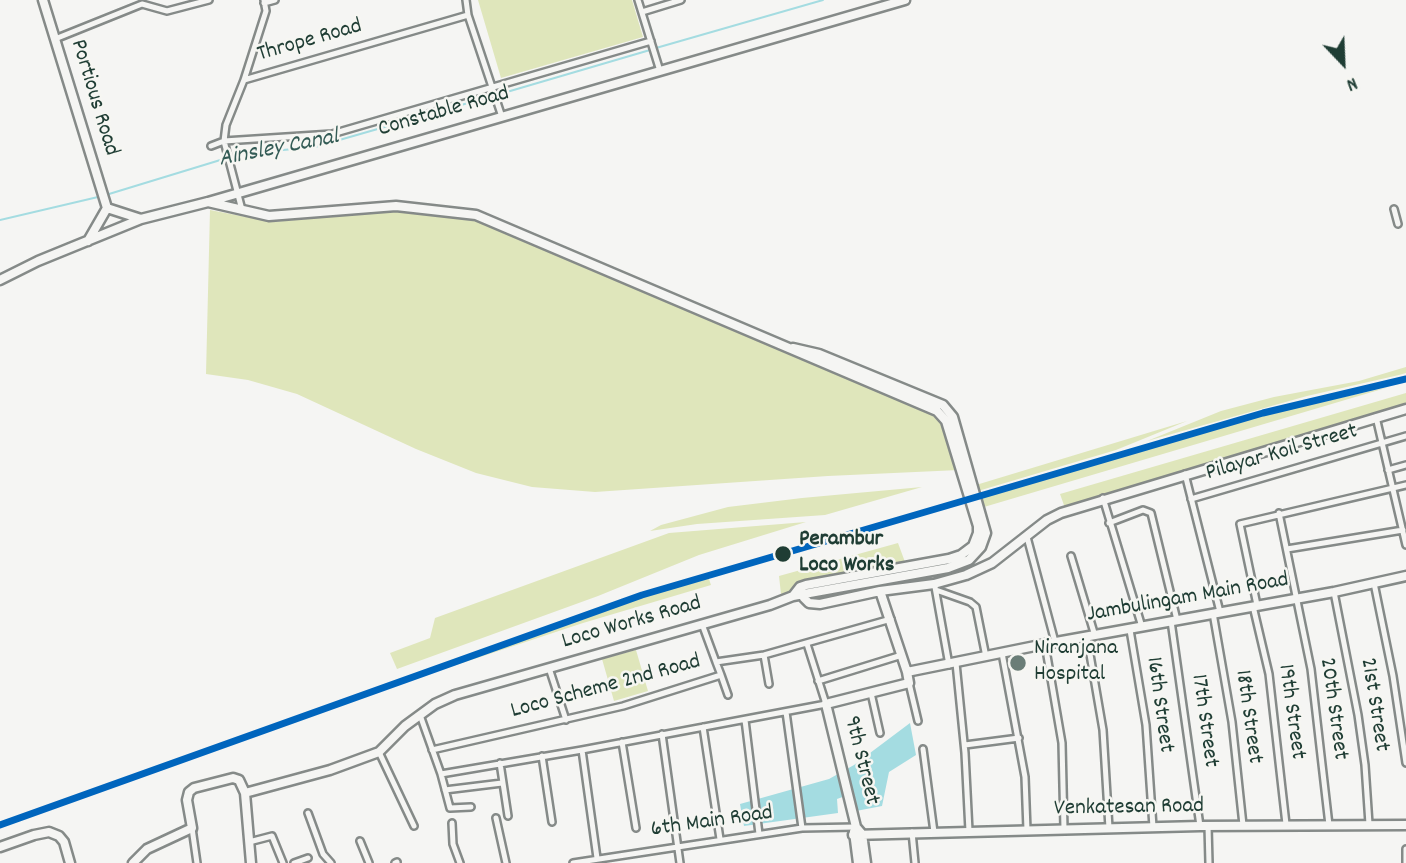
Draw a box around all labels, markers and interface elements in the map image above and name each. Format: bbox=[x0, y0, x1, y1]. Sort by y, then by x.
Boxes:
street label: Thrope Road bbox=[255, 14, 365, 70]
north arrow bbox=[1308, 28, 1378, 98]
street label: Portious Road bbox=[62, 37, 124, 159]
text: N bbox=[1342, 69, 1361, 97]
street label: Constable Road bbox=[375, 81, 513, 145]
water label: Ainsley Canal bbox=[217, 124, 341, 176]
street label: Pilayar Koil Street bbox=[1203, 419, 1361, 489]
place label: Perambur Loco Works bbox=[799, 527, 894, 581]
marker: Perambur Loco Works bbox=[773, 544, 793, 564]
street label: Jambulingam Main Road bbox=[1085, 568, 1291, 630]
street label: Loco Works Road bbox=[559, 591, 705, 657]
place label: Niranjana Hospital bbox=[1034, 636, 1118, 690]
street label: Loco Scheme 2nd Road bbox=[508, 649, 704, 727]
marker: Niranjana Hospital bbox=[1008, 653, 1028, 673]
street label: 16th Street bbox=[1138, 655, 1178, 755]
street label: 20th Street bbox=[1311, 656, 1353, 762]
street label: 21st Street bbox=[1352, 656, 1394, 754]
street label: 19th Street bbox=[1270, 663, 1310, 761]
street label: 18th Street bbox=[1227, 668, 1267, 766]
street label: 17th Street bbox=[1183, 673, 1223, 769]
street label: 9th Street bbox=[836, 714, 884, 808]
street label: Venkatesan Road bbox=[1054, 794, 1204, 824]
street label: 6th Main Road bbox=[649, 801, 775, 845]

